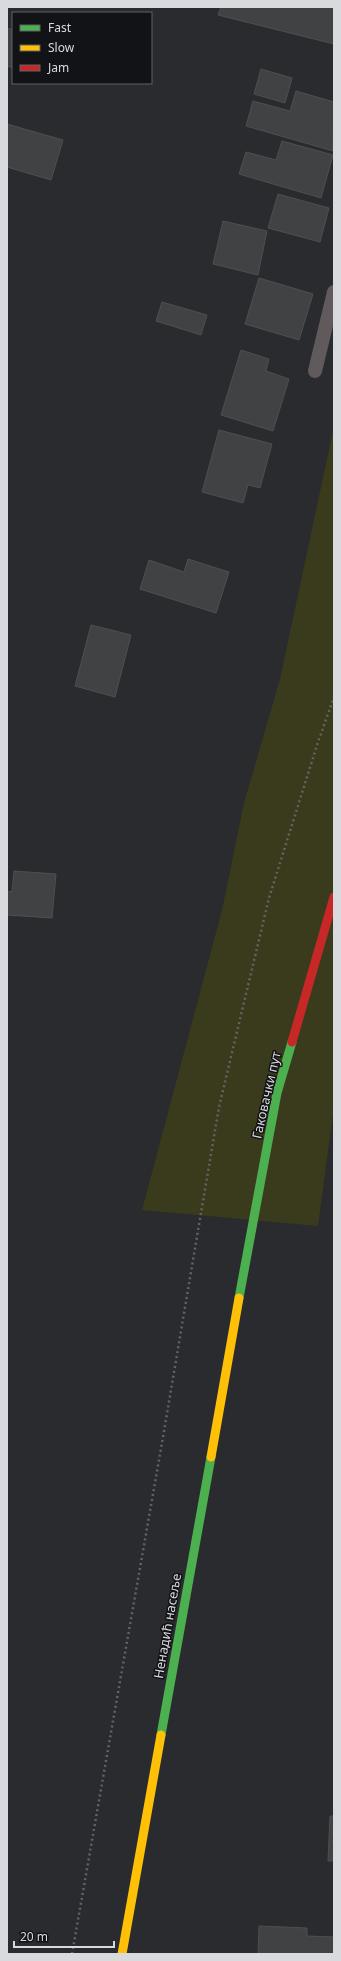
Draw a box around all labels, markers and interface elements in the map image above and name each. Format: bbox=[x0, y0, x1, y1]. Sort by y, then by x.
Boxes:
legend bbox=[12, 12, 152, 84]
text: Fast bbox=[48, 19, 72, 36]
text: Slow bbox=[48, 39, 75, 56]
text: Jam bbox=[47, 59, 69, 76]
street label: Гаковачки пут bbox=[247, 1050, 285, 1140]
street label: Ненадић насеље bbox=[149, 1572, 185, 1680]
scale bar bbox=[14, 1923, 114, 1949]
text: 20 m bbox=[20, 1928, 48, 1945]

